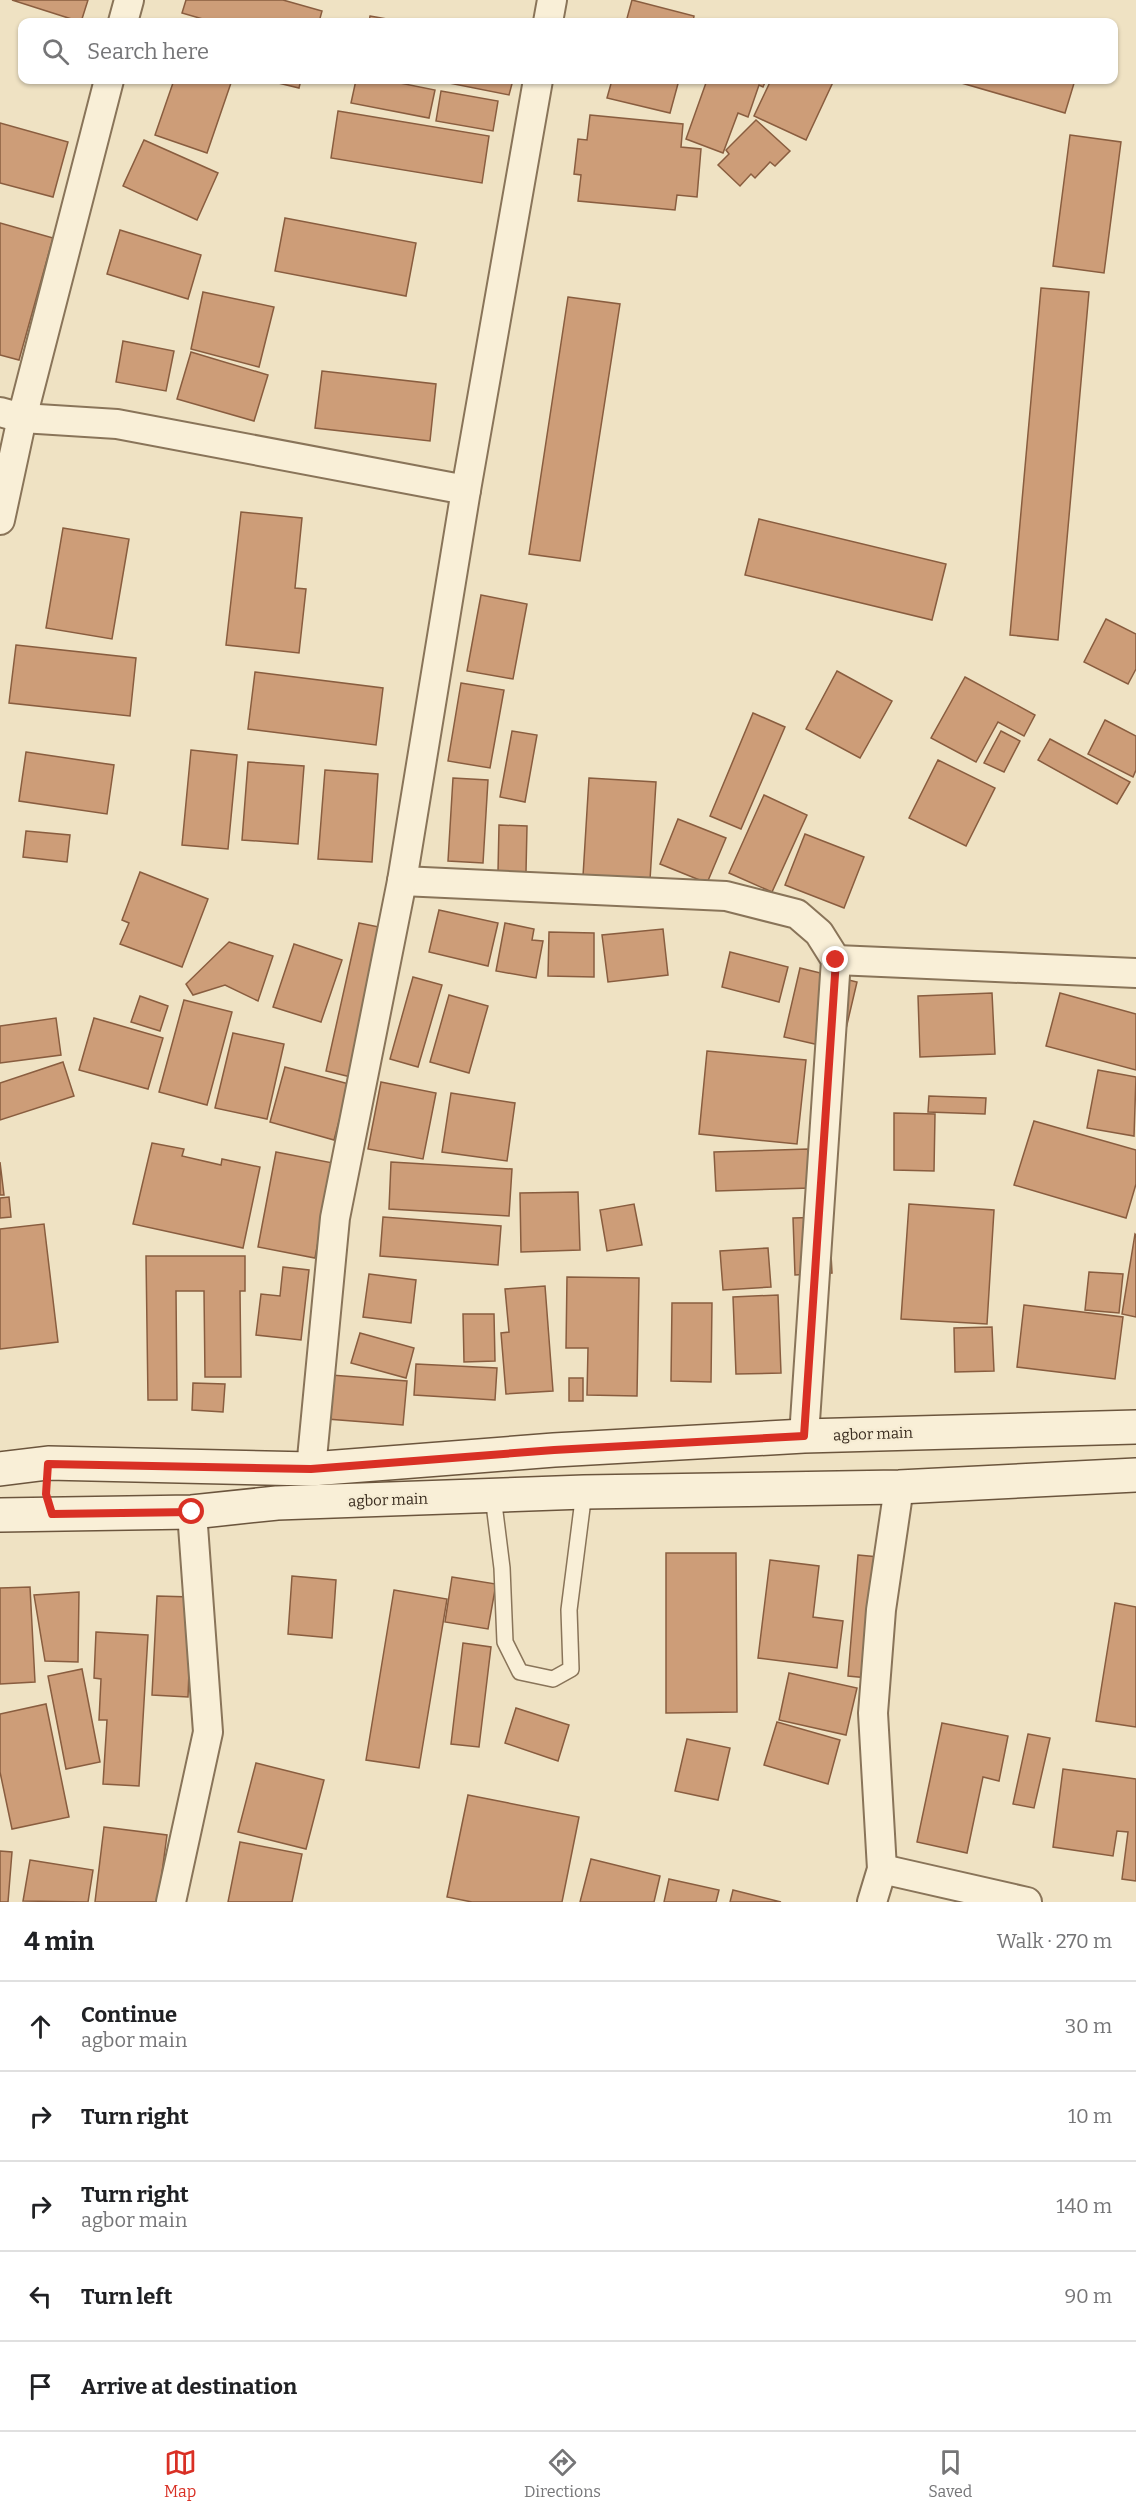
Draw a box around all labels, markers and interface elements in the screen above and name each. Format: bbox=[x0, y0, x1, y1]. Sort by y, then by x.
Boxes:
search box bbox=[18, 18, 1118, 84]
icon: search bbox=[39, 35, 72, 68]
text: Search here bbox=[87, 38, 209, 65]
route end bbox=[822, 946, 848, 972]
street label: agbor main bbox=[833, 1424, 914, 1444]
street label: agbor main bbox=[348, 1490, 429, 1510]
route start bbox=[178, 1498, 204, 1524]
text: 4 min bbox=[24, 1926, 94, 1957]
text: Walk · 270 m bbox=[997, 1929, 1112, 1953]
text: Continue bbox=[81, 2001, 177, 2028]
icon: ahead bbox=[24, 2010, 57, 2043]
text: 30 m bbox=[1065, 2014, 1112, 2038]
text: agbor main bbox=[81, 2028, 187, 2052]
icon: right bbox=[24, 2100, 57, 2133]
text: Turn right bbox=[81, 2103, 189, 2130]
text: 10 m bbox=[1068, 2104, 1112, 2128]
text: Turn right bbox=[81, 2181, 189, 2208]
icon: right bbox=[24, 2190, 57, 2223]
text: 140 m bbox=[1056, 2194, 1112, 2218]
text: agbor main bbox=[81, 2208, 187, 2232]
icon: left bbox=[24, 2280, 57, 2313]
text: Turn left bbox=[81, 2283, 173, 2310]
text: 90 m bbox=[1064, 2284, 1112, 2308]
icon: arrive bbox=[24, 2370, 57, 2403]
text: Arrive at destination bbox=[81, 2373, 297, 2400]
tab: Map bbox=[164, 2446, 197, 2501]
tab: Directions bbox=[524, 2446, 601, 2501]
tab: Saved bbox=[928, 2446, 972, 2501]

